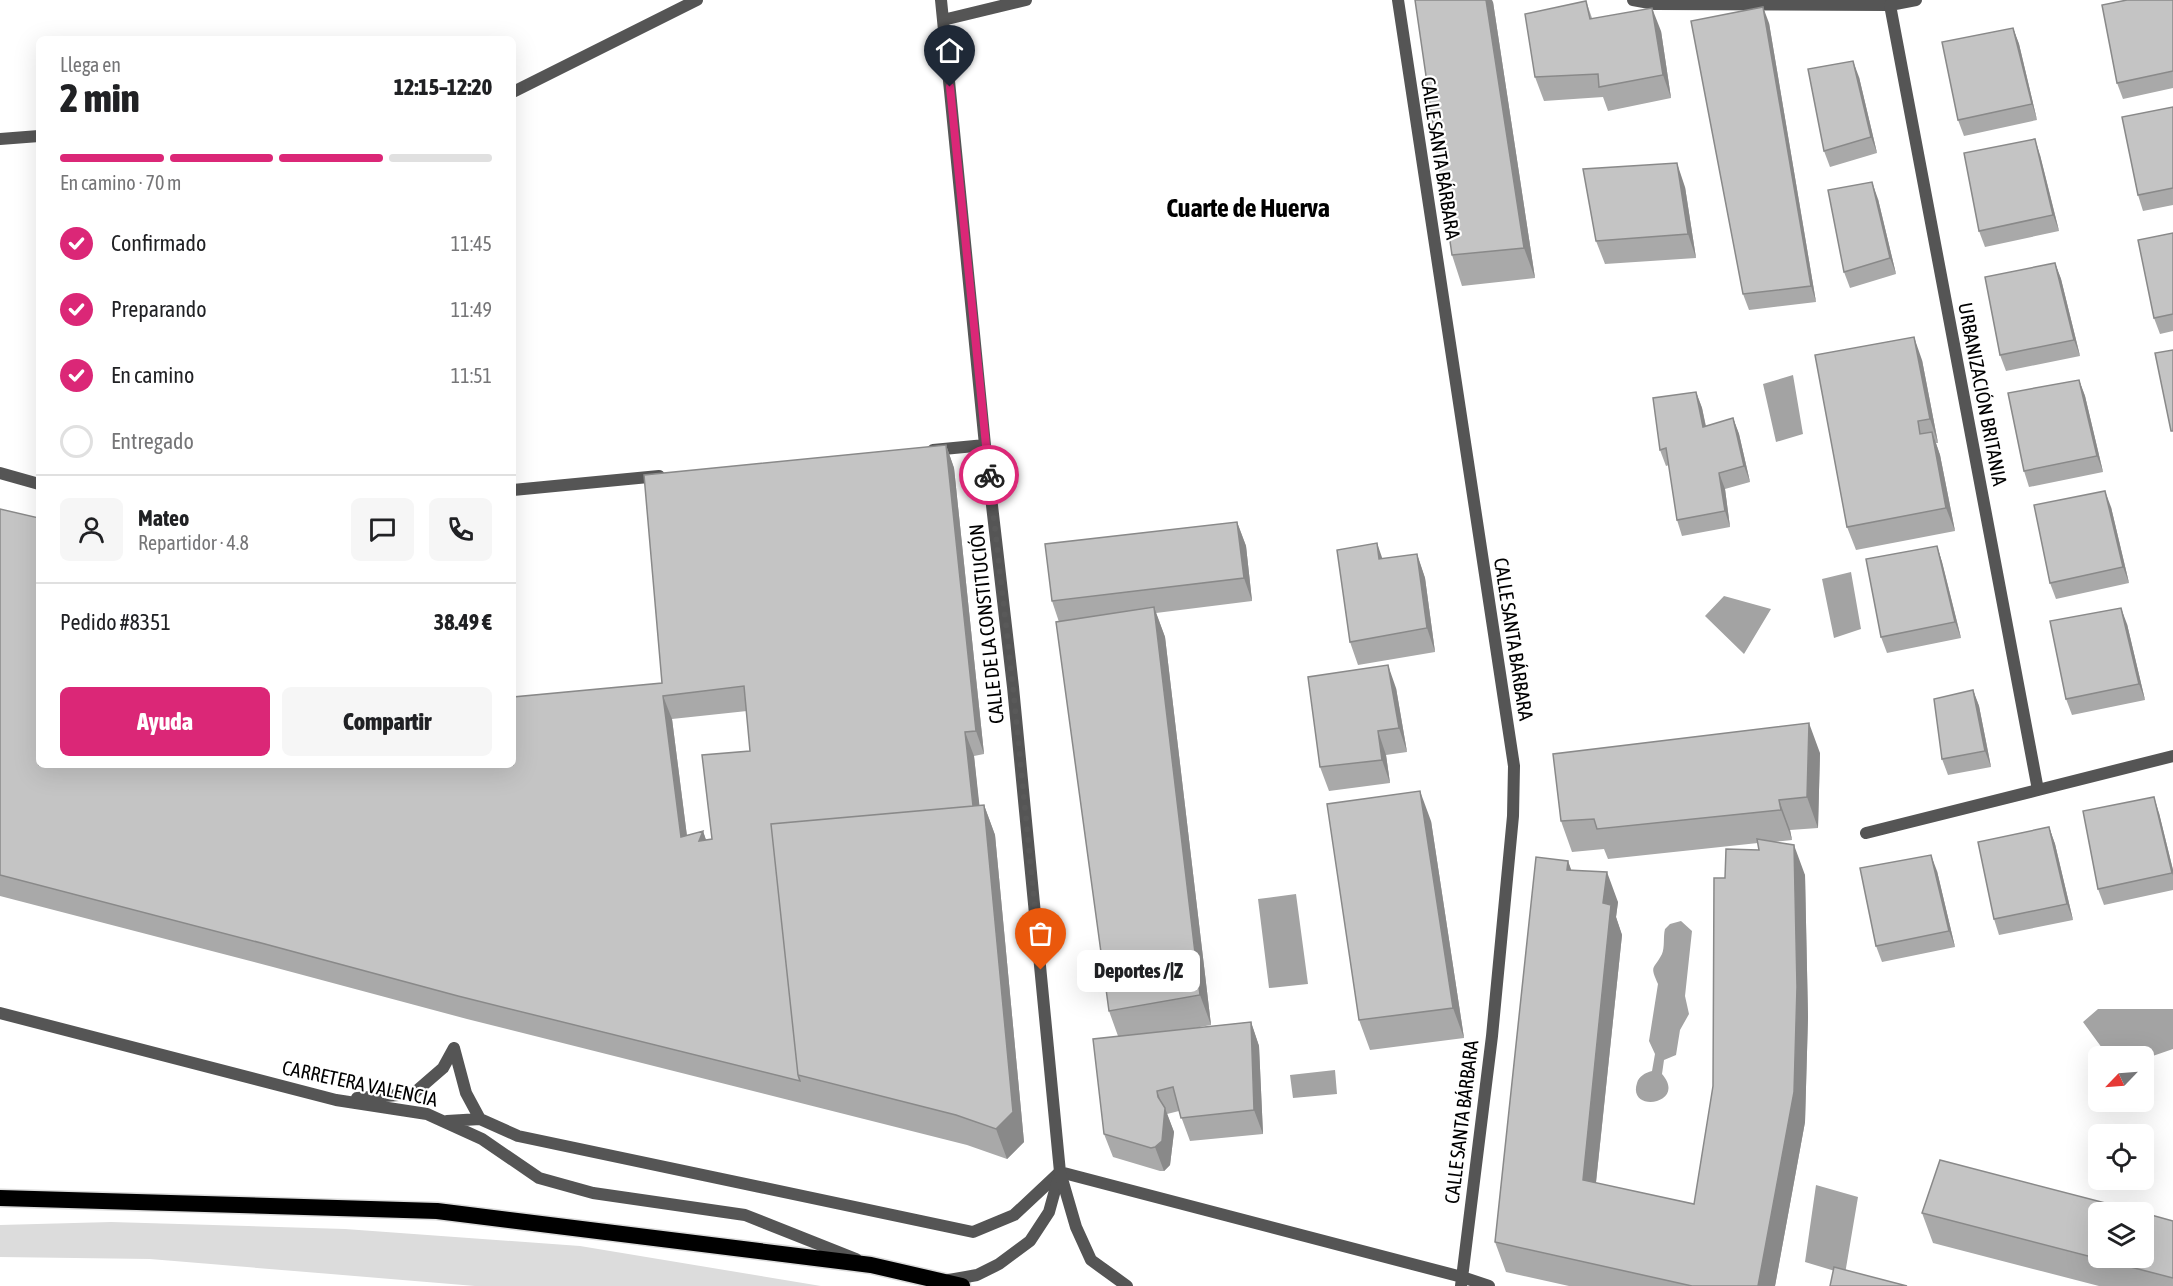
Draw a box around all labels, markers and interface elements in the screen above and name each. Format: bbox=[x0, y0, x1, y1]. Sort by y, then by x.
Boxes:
pin bbox=[924, 25, 975, 87]
icon: home bbox=[933, 34, 966, 67]
text: Llega en bbox=[60, 53, 121, 76]
text: 12:15–12:20 bbox=[394, 74, 492, 100]
street label: CALLE SANTA BÁRBARA bbox=[1417, 75, 1465, 241]
text: 2 min bbox=[60, 76, 140, 120]
text: En camino · 70 m bbox=[60, 171, 181, 194]
district label: Cuarte de Huerva bbox=[1166, 193, 1330, 223]
icon: check bbox=[60, 227, 93, 260]
text: Confirmado bbox=[111, 230, 206, 256]
text: 11:45 bbox=[451, 232, 492, 255]
icon: check bbox=[60, 293, 93, 326]
text: Preparando bbox=[111, 296, 207, 322]
text: 11:49 bbox=[451, 298, 492, 321]
street label: URBANIZACIÓN BRITANIA bbox=[1954, 300, 2012, 488]
icon: check bbox=[60, 359, 93, 392]
text: En camino bbox=[111, 362, 194, 388]
text: 11:51 bbox=[451, 364, 492, 387]
text: Entregado bbox=[111, 428, 194, 454]
courier bbox=[959, 445, 1019, 505]
icon: bike bbox=[973, 459, 1006, 492]
button: person bbox=[60, 498, 123, 561]
button: chat bbox=[351, 498, 414, 561]
button: phone bbox=[429, 498, 492, 561]
text: Mateo bbox=[138, 505, 189, 531]
street label: CALLE DE LA CONSTITUCIÓN bbox=[964, 523, 1008, 725]
text: Repartidor · 4.8 bbox=[138, 531, 249, 554]
street label: CALLE SANTA BÁRBARA bbox=[1490, 556, 1538, 722]
text: Pedido #8351 bbox=[60, 609, 171, 635]
text: 38.49 € bbox=[434, 609, 492, 635]
button: Ayuda bbox=[60, 687, 270, 756]
button: Compartir bbox=[282, 687, 492, 756]
pin bbox=[1015, 908, 1066, 970]
icon: bag bbox=[1024, 917, 1057, 950]
callout: Deportes /|Z bbox=[1077, 949, 1200, 991]
text: Deportes /|Z bbox=[1094, 959, 1183, 982]
street label: CALLE SANTA BÁRBARA bbox=[1440, 1039, 1482, 1205]
north arrow bbox=[2088, 1046, 2154, 1112]
map controls bbox=[2088, 1046, 2154, 1268]
street label: CARRETERA VALENCIA bbox=[280, 1055, 440, 1111]
button: locate bbox=[2088, 1124, 2154, 1190]
button: layers bbox=[2088, 1202, 2154, 1268]

